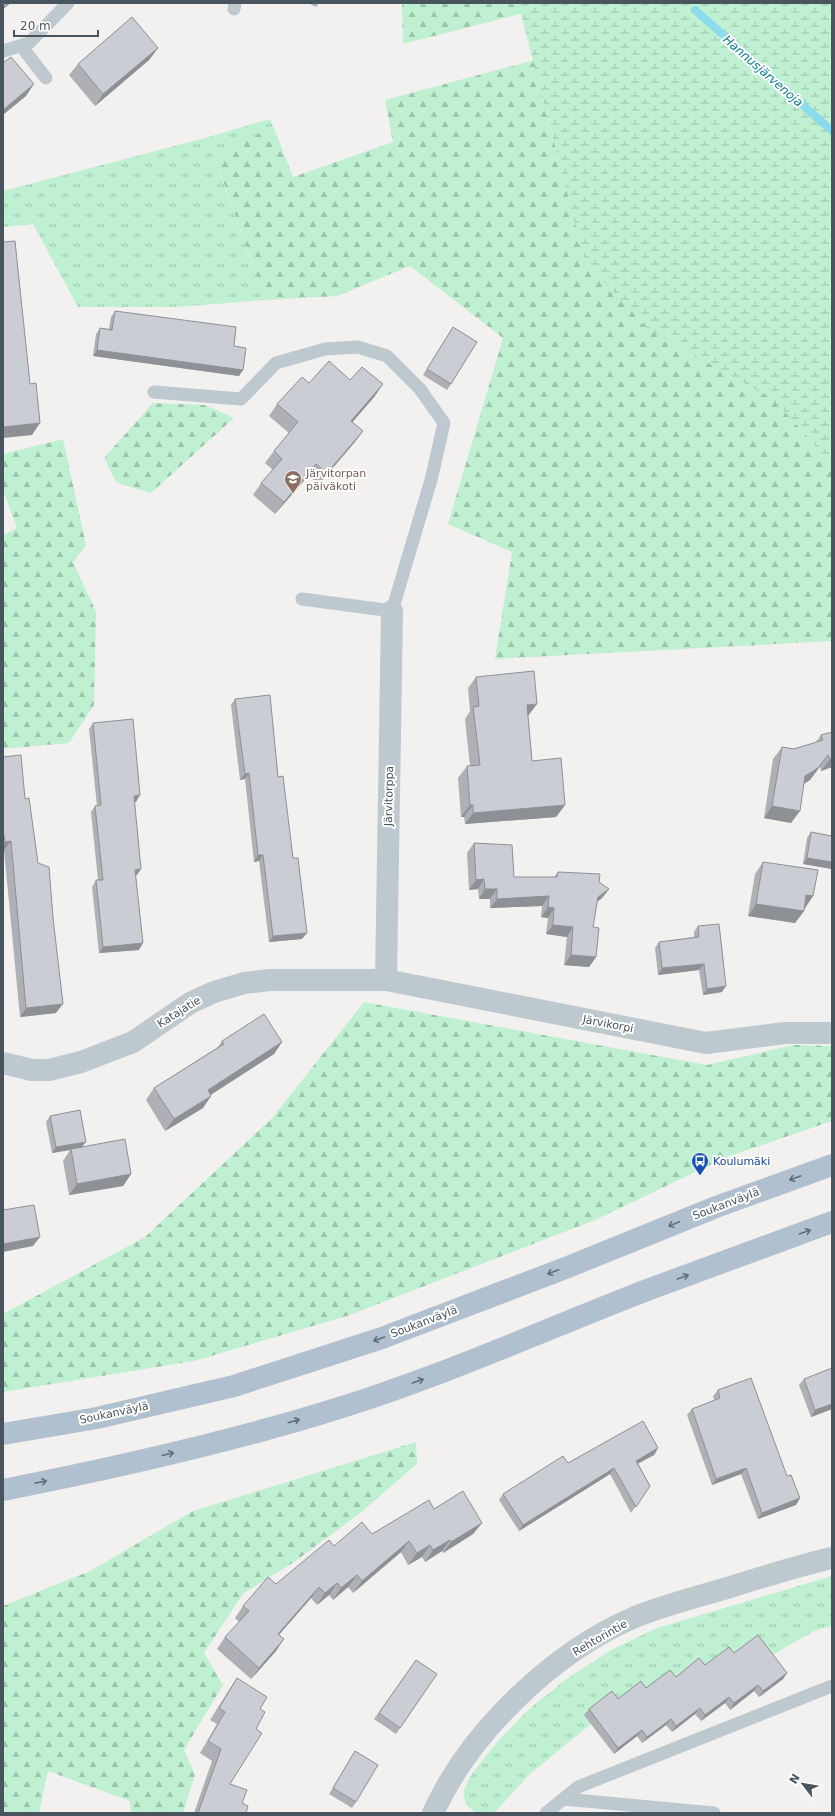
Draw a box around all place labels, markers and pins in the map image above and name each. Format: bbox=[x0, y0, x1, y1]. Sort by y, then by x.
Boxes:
place label: Järvitorpan päiväkoti bbox=[305, 467, 366, 493]
school or university icon: Järvitorpan päiväkoti bbox=[283, 469, 303, 494]
bus stop icon: Koulumäki bbox=[690, 1151, 710, 1176]
place label: Koulumäki bbox=[713, 1155, 770, 1168]

